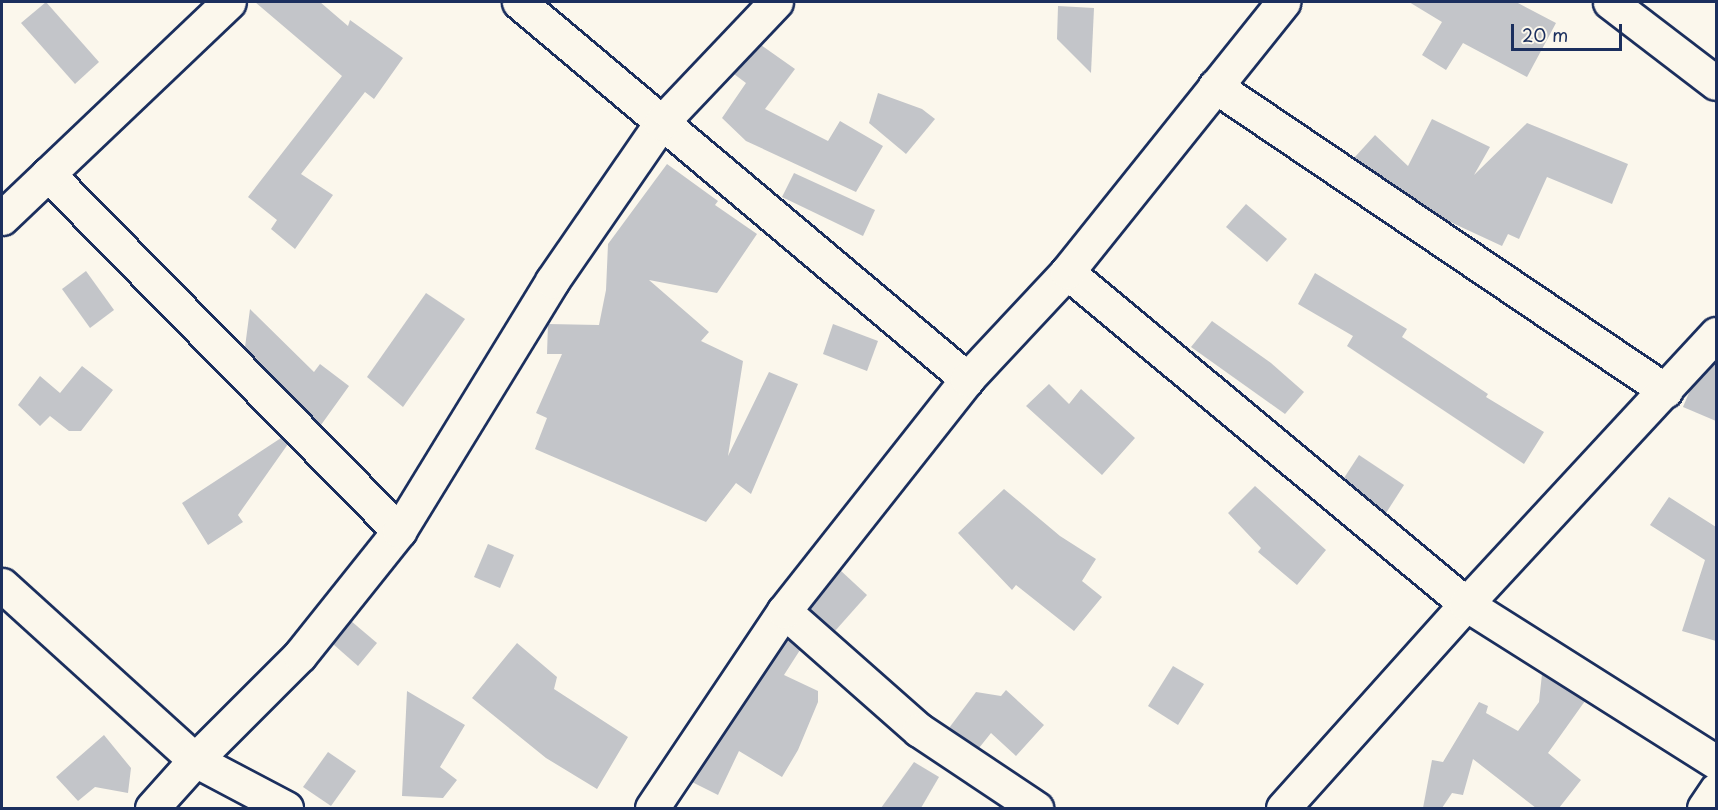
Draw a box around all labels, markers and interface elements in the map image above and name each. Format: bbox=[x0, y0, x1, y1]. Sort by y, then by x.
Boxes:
scale bar bbox=[1514, 12, 1625, 50]
text: 20 m bbox=[1522, 21, 1568, 48]

